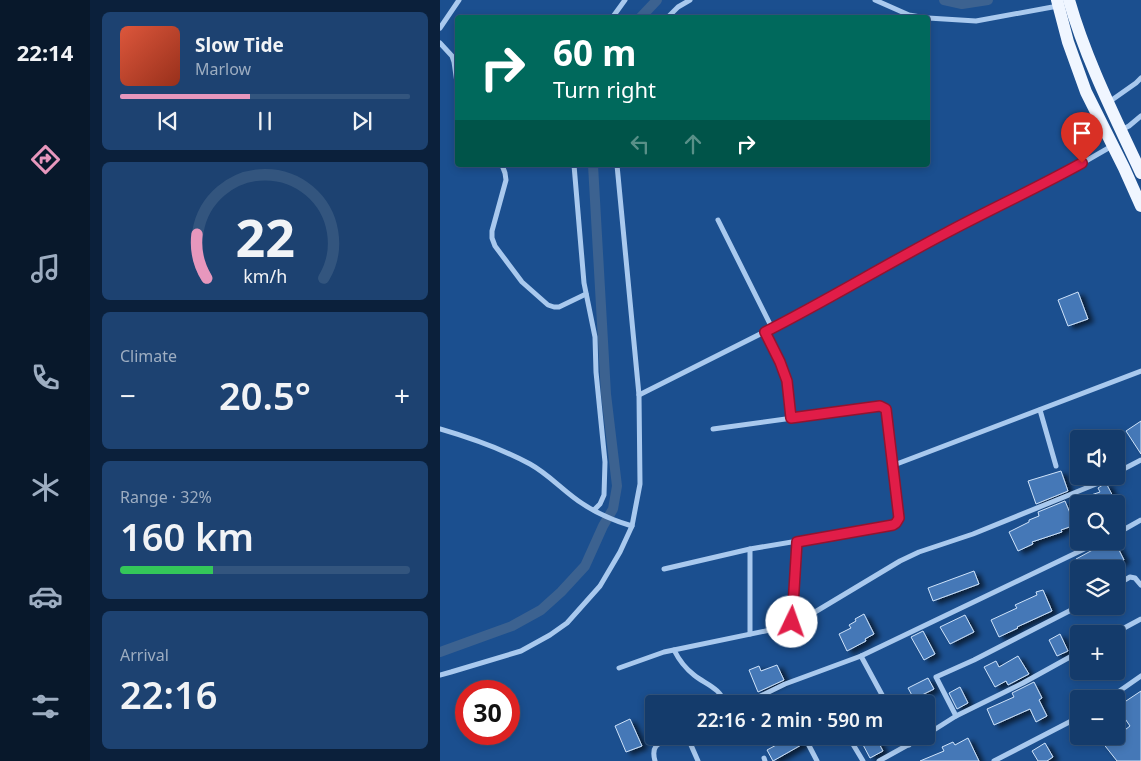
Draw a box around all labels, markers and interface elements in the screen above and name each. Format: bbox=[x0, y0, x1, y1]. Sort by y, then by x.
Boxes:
text: 60 m bbox=[553, 29, 636, 76]
text: Slow Tide bbox=[195, 32, 284, 58]
icon: right bbox=[470, 35, 535, 100]
text: 22:14 bbox=[17, 37, 73, 67]
text: Marlow bbox=[195, 58, 251, 80]
text: Turn right bbox=[553, 74, 656, 104]
icon: previous bbox=[154, 107, 182, 135]
icon: pause bbox=[251, 107, 279, 135]
icon: next bbox=[348, 107, 376, 135]
pin bbox=[1061, 112, 1103, 163]
icon: arrive bbox=[1068, 119, 1096, 147]
icon: left bbox=[626, 130, 654, 158]
icon: ahead bbox=[679, 130, 707, 158]
icon: right bbox=[732, 130, 760, 158]
icon: directions bbox=[28, 142, 63, 177]
text: 22 bbox=[235, 201, 295, 272]
icon: music bbox=[28, 251, 63, 286]
text: km/h bbox=[243, 264, 287, 288]
text: Climate bbox=[120, 345, 177, 367]
icon: phone bbox=[28, 360, 63, 395]
text: 20.5° bbox=[219, 369, 311, 421]
text: − bbox=[120, 376, 136, 414]
text: + bbox=[394, 376, 410, 414]
map controls bbox=[1070, 430, 1125, 745]
button: sound bbox=[1070, 430, 1125, 485]
icon: climate bbox=[28, 470, 63, 505]
text: Range · 32% bbox=[120, 486, 212, 508]
button: search bbox=[1070, 495, 1125, 550]
text: 160 km bbox=[120, 510, 254, 562]
button: layers bbox=[1070, 560, 1125, 615]
icon: car bbox=[28, 579, 63, 614]
position arrow bbox=[765, 595, 817, 647]
button: + bbox=[1070, 625, 1125, 680]
text: Arrival bbox=[120, 644, 169, 666]
text: 22:16 bbox=[120, 668, 217, 720]
speed limit sign: 30 bbox=[455, 680, 520, 745]
icon: filters bbox=[28, 689, 63, 724]
button: − bbox=[1070, 690, 1125, 745]
text: 22:16 · 2 min · 590 m bbox=[697, 707, 883, 733]

